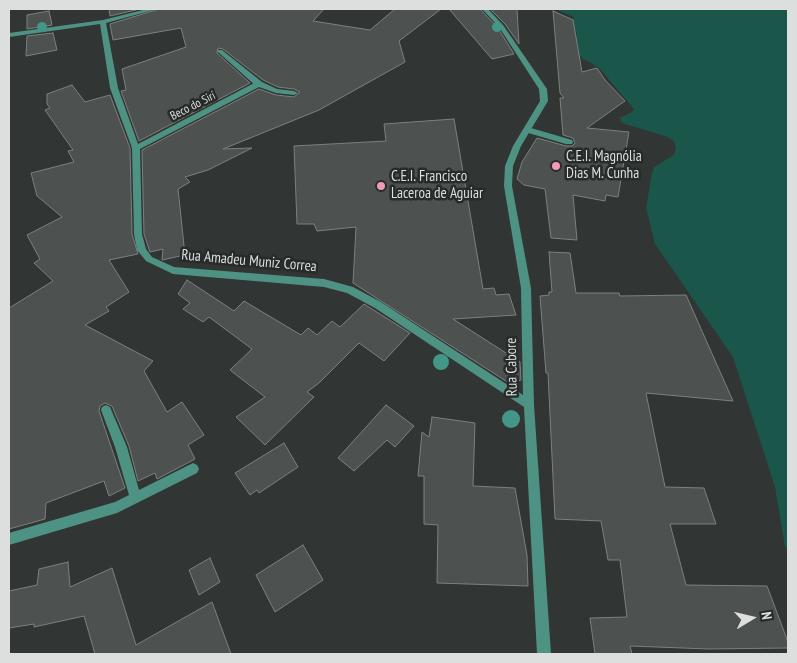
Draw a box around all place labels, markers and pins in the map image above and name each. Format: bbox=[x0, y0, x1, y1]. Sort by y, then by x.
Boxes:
place label: C.E.I. Magnólia Dias M. Cunha bbox=[566, 148, 642, 183]
marker: C.E.I. Magnólia Dias M. Cunha bbox=[550, 160, 562, 172]
place label: C.E.I. Francisco Laceroa de Aguiar bbox=[391, 168, 483, 203]
marker: C.E.I. Francisco Laceroa de Aguiar bbox=[375, 180, 387, 192]

